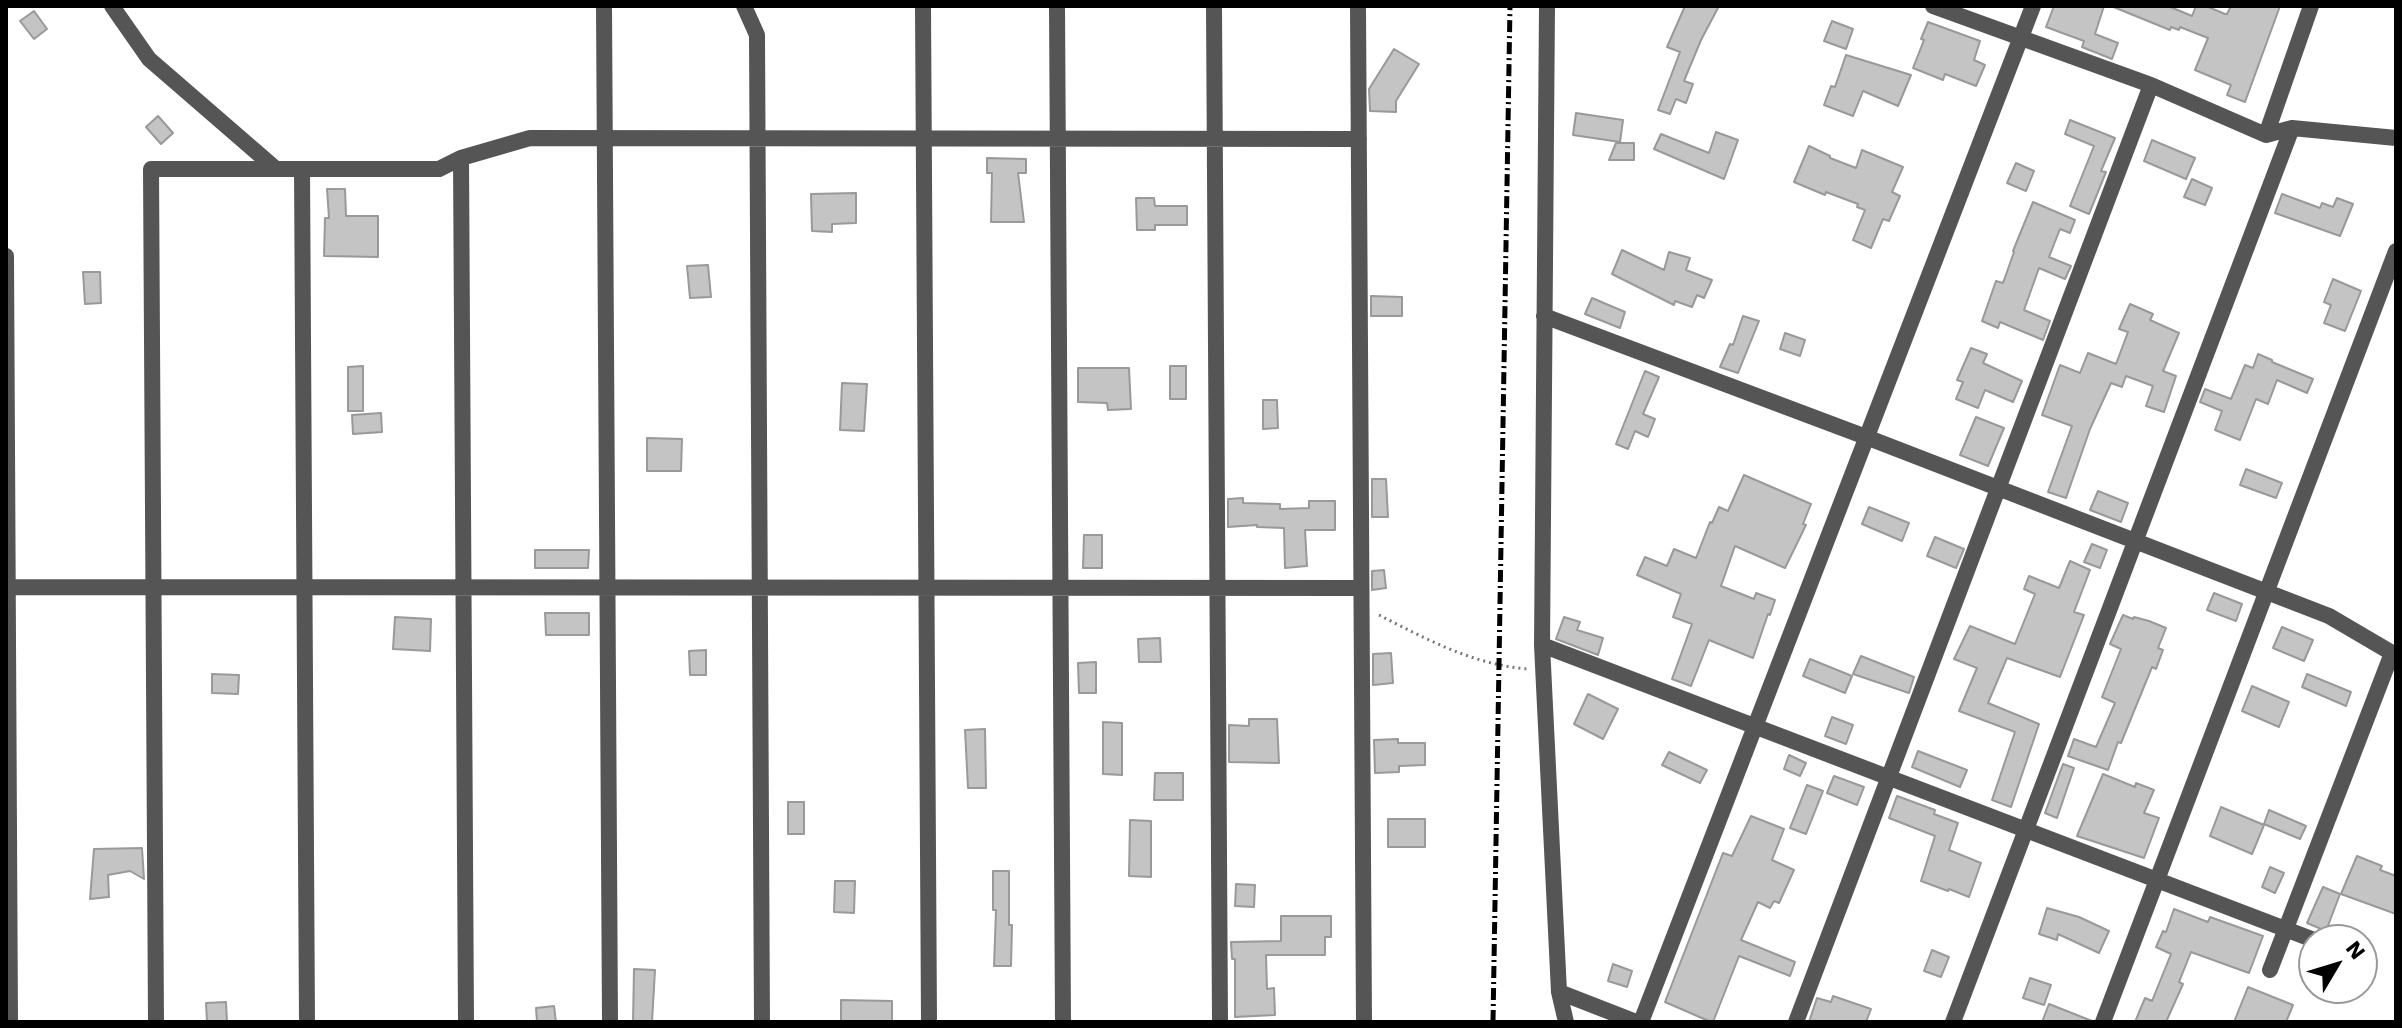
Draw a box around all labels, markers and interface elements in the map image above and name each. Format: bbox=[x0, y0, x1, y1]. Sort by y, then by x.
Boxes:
north arrow bbox=[2298, 924, 2378, 1004]
text: N bbox=[2341, 936, 2371, 964]

